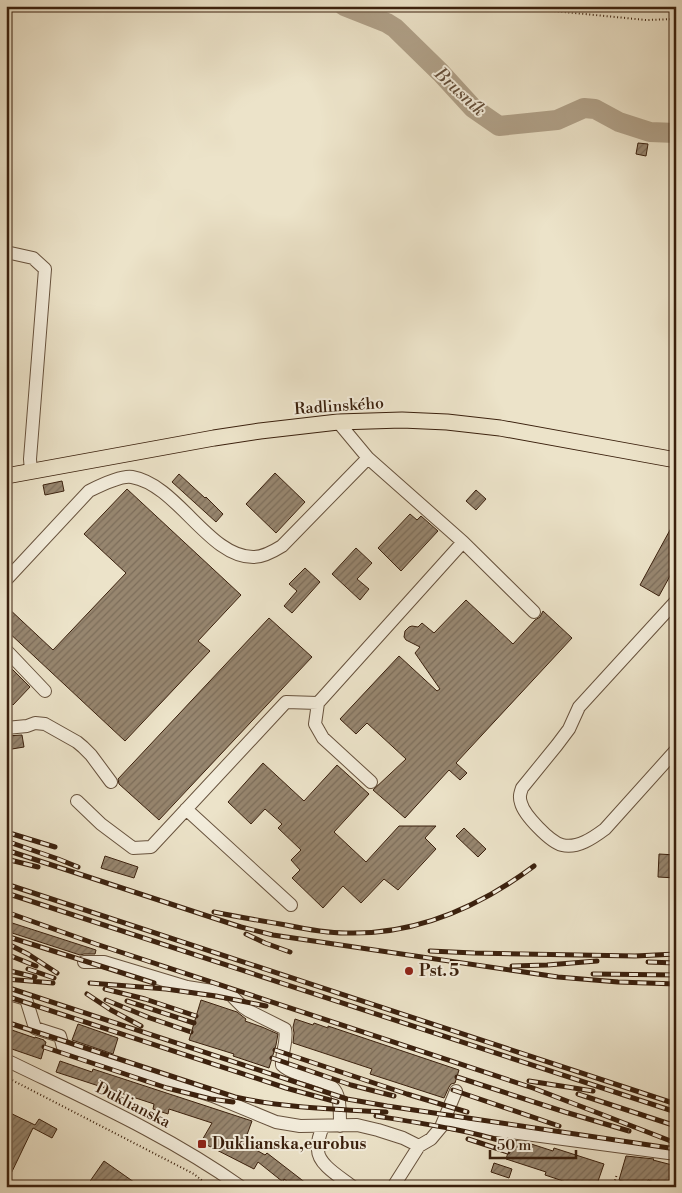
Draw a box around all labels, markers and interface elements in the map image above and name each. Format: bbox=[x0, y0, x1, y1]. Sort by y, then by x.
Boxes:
water label: Brusník bbox=[429, 62, 490, 122]
street label: Radlinského bbox=[293, 393, 385, 419]
place label: Pst. 5 bbox=[419, 961, 459, 981]
marker: Pst. 5 bbox=[403, 965, 415, 977]
street label: Duklianska bbox=[92, 1078, 175, 1133]
scale bar bbox=[490, 1128, 576, 1160]
place label: Duklianska,eurobus bbox=[212, 1134, 366, 1154]
text: 50 m bbox=[497, 1136, 531, 1155]
marker: Duklianska,eurobus bbox=[196, 1138, 208, 1150]

